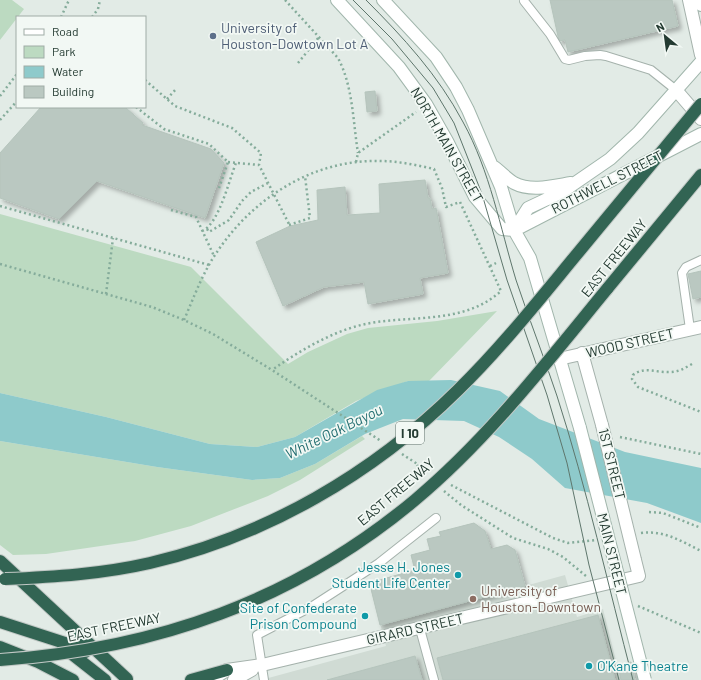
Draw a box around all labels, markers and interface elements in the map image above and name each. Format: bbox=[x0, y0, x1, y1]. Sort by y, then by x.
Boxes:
legend bbox=[16, 16, 146, 108]
north arrow bbox=[645, 16, 685, 56]
place label: University of Houston-Dowtown Lot A bbox=[221, 19, 369, 52]
text: N bbox=[654, 19, 666, 34]
text: Road bbox=[52, 24, 79, 38]
marker: University of Houston-Dowtown Lot A bbox=[208, 31, 218, 41]
text: Park bbox=[52, 44, 76, 58]
text: Water bbox=[52, 64, 84, 78]
text: Building bbox=[52, 84, 94, 98]
street label: NORTH MAIN STREET bbox=[407, 84, 487, 205]
street label: ROTHWELL STREET bbox=[548, 146, 665, 217]
street label: EAST FREEWAY bbox=[577, 215, 650, 300]
street label: WOOD STREET bbox=[584, 324, 676, 361]
water label: White Oak Bayou bbox=[282, 400, 385, 462]
road number: I 10 bbox=[396, 422, 424, 444]
street label: 1ST STREET bbox=[595, 426, 630, 501]
street label: EAST FREEWAY bbox=[354, 454, 438, 529]
street label: MAIN STREET bbox=[594, 511, 631, 597]
place label: Jesse H. Jones Student Life Center bbox=[332, 558, 450, 591]
marker: Jesse H. Jones Student Life Center bbox=[453, 570, 463, 580]
place label: University of Houston-Downtown bbox=[481, 582, 601, 615]
marker: University of Houston-Downtown bbox=[468, 594, 478, 604]
place label: Site of Confederate Prison Compound bbox=[240, 599, 357, 632]
street label: EAST FREEWAY bbox=[66, 608, 162, 645]
street label: GIRARD STREET bbox=[365, 609, 465, 648]
marker: Site of Confederate Prison Compound bbox=[360, 611, 370, 621]
place label: O'Kane Theatre bbox=[597, 657, 688, 674]
marker: O'Kane Theatre bbox=[584, 661, 594, 671]

